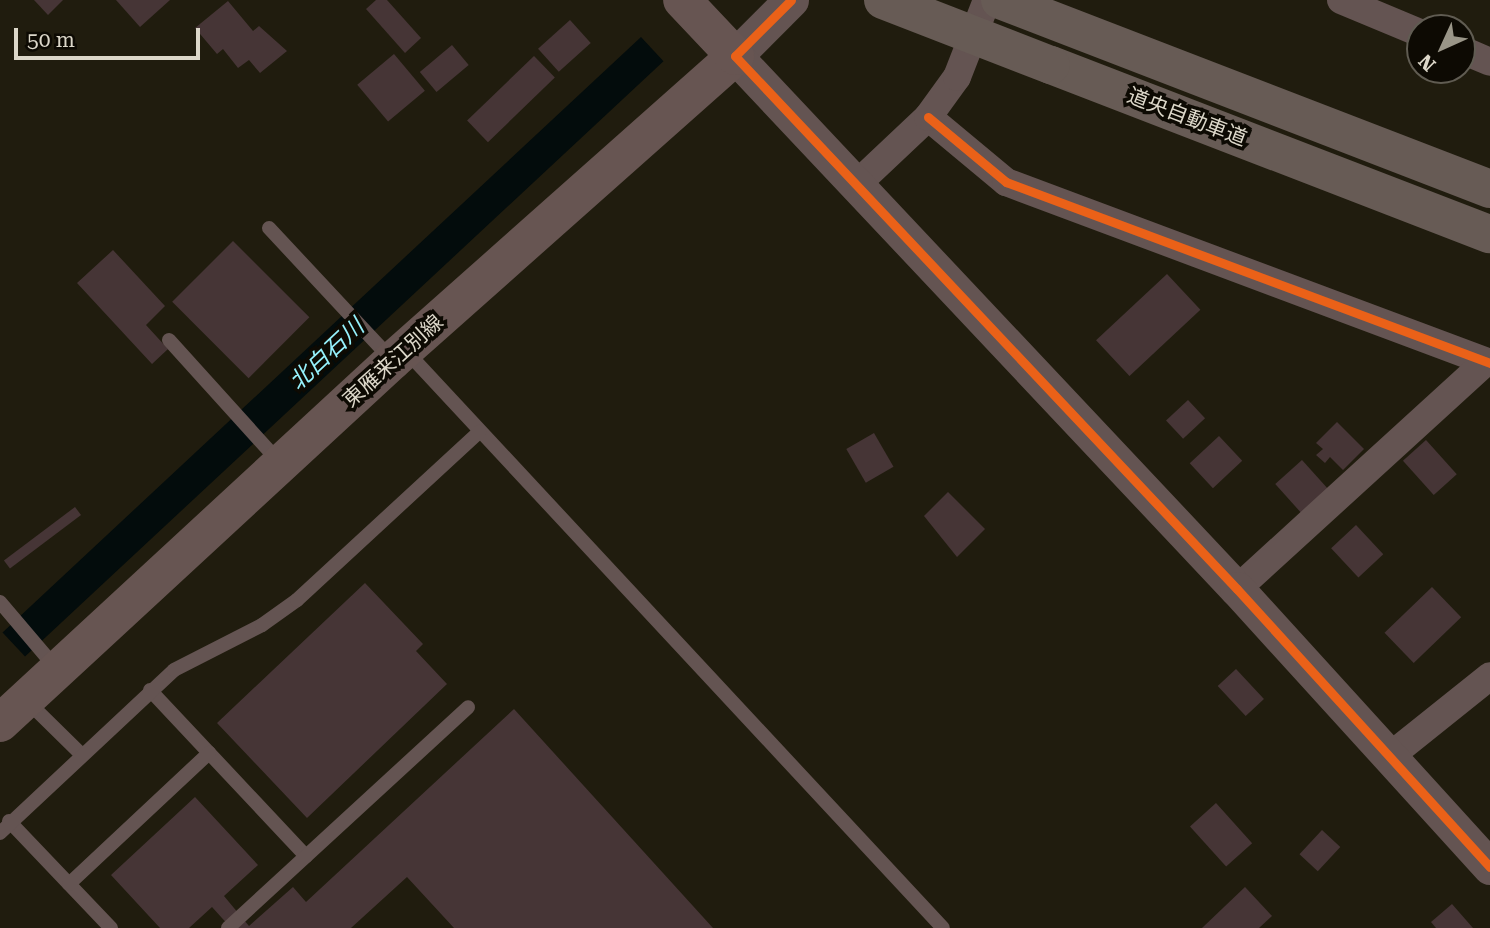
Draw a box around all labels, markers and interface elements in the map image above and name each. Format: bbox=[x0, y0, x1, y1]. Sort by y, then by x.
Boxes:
scale bar bbox=[18, 14, 203, 58]
north arrow bbox=[1406, 14, 1476, 84]
text: 50 m bbox=[27, 28, 75, 52]
text: N bbox=[1414, 49, 1441, 76]
street label: 道央自動車道 bbox=[1124, 83, 1250, 151]
street label: 東雁来江別線 bbox=[338, 309, 448, 413]
water label: 北白石川 bbox=[284, 314, 370, 396]

